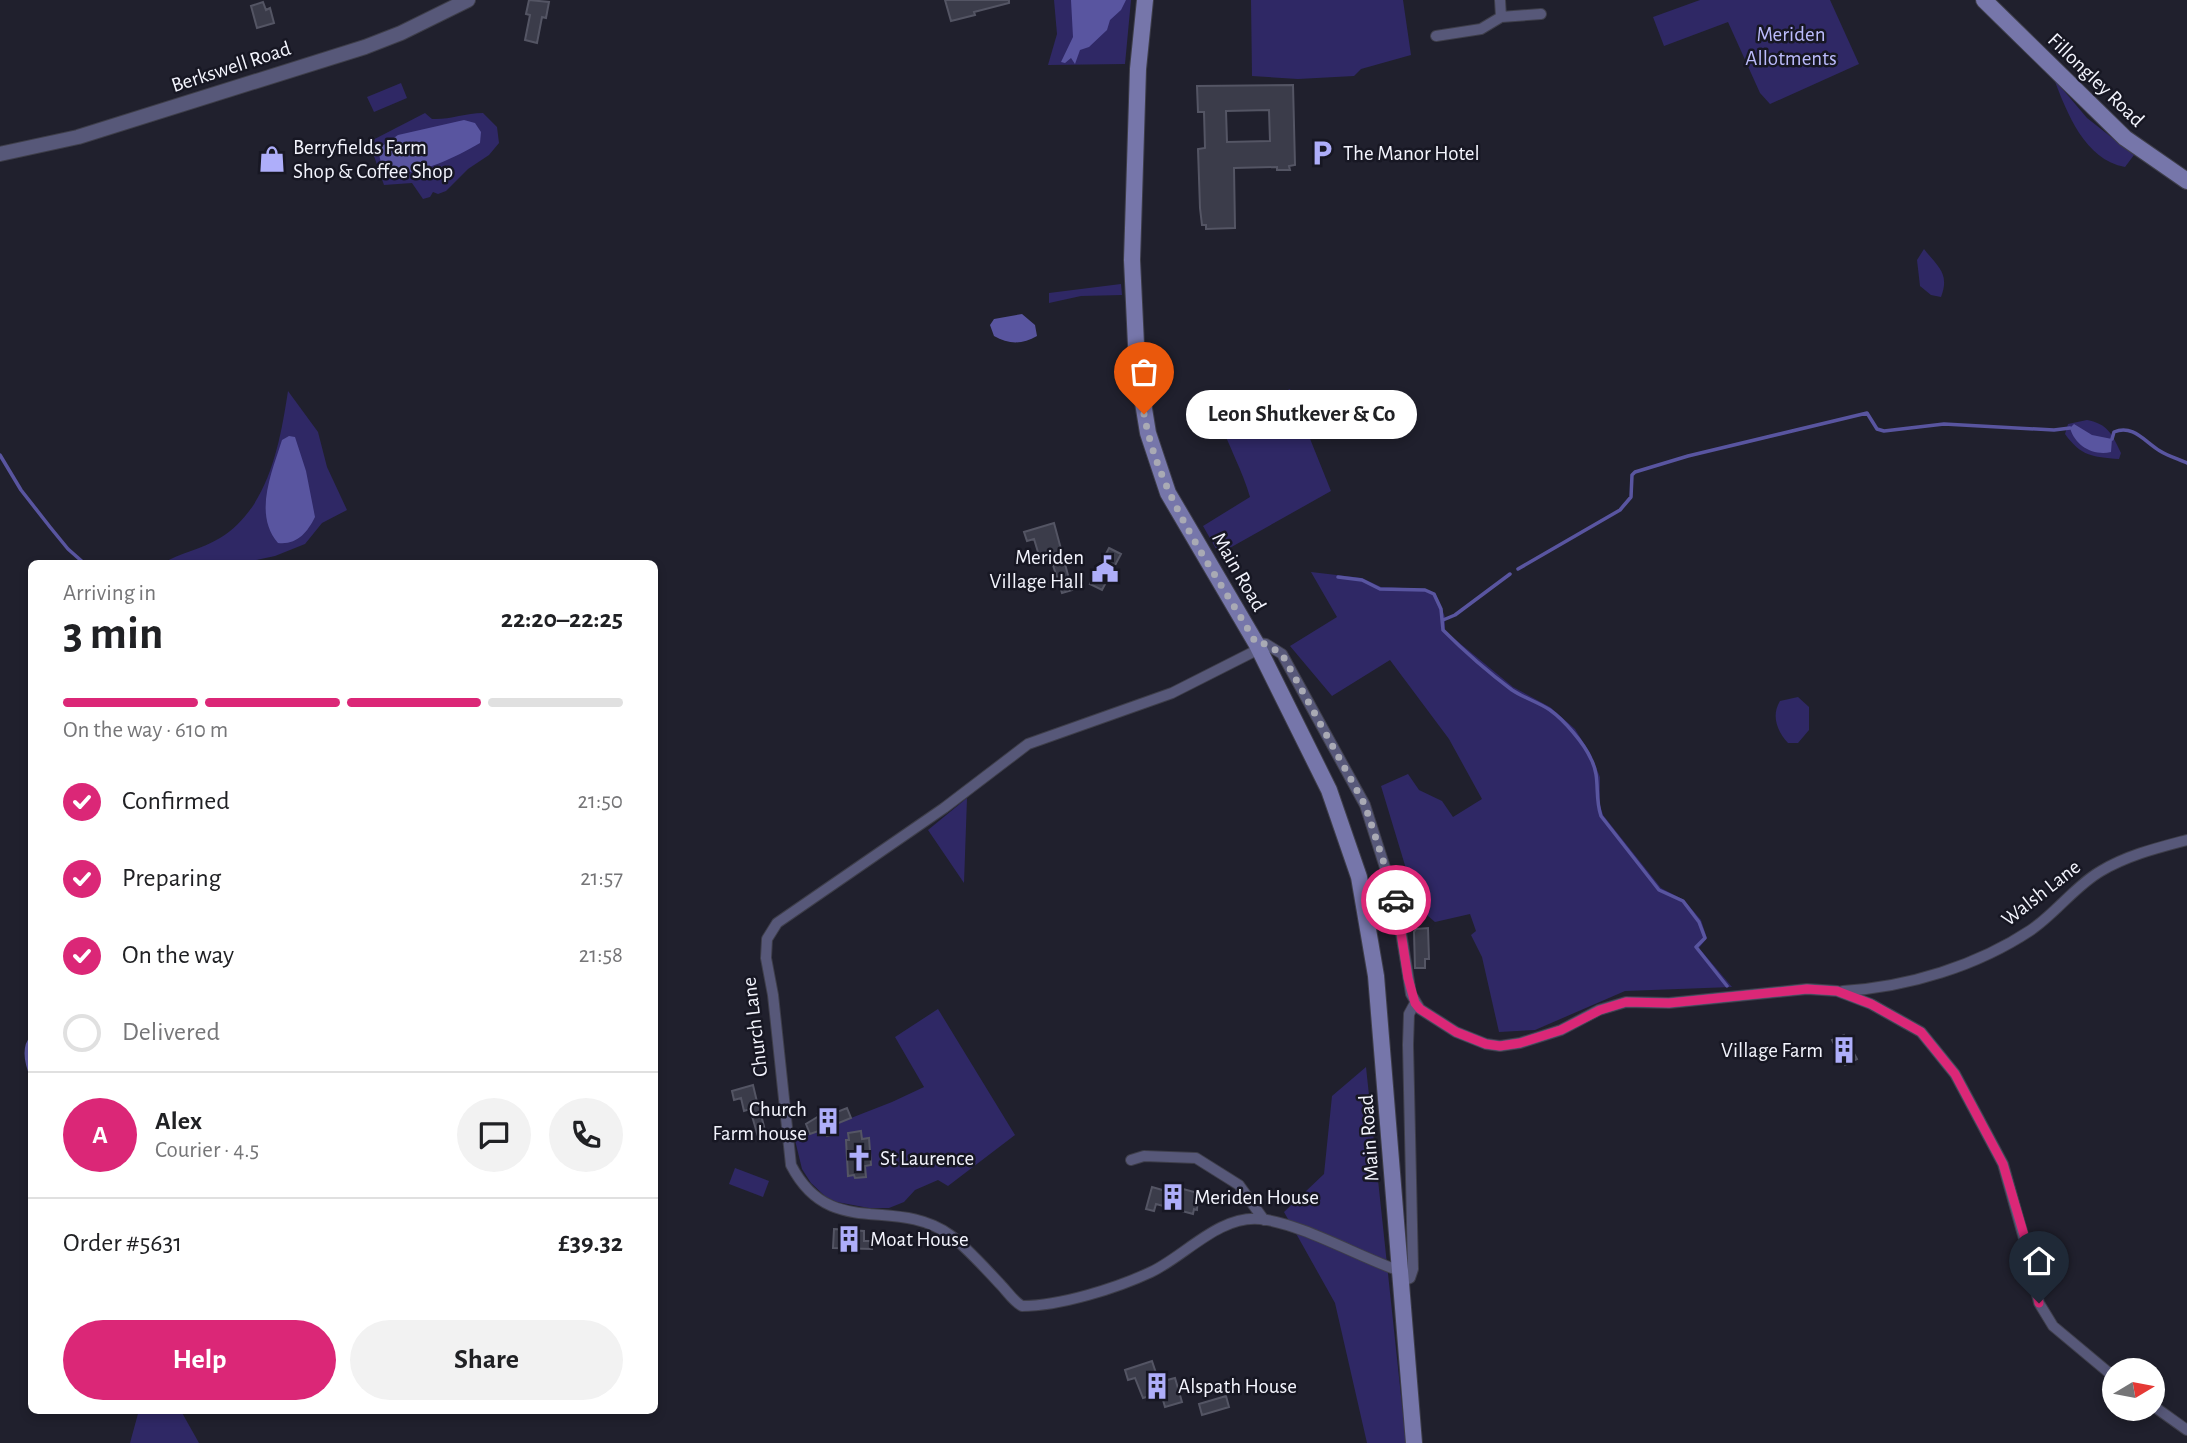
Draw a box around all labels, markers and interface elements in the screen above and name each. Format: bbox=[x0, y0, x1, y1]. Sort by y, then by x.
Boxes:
park label: Meriden Allotments bbox=[1745, 24, 1837, 69]
street label: Fillongley Road bbox=[2044, 29, 2148, 131]
street label: Berkswell Road bbox=[169, 38, 293, 96]
place label: Berryfields Farm Shop & Coffee Shop bbox=[293, 137, 453, 182]
parking icon: The Manor Hotel bbox=[1307, 138, 1337, 168]
place label: The Manor Hotel bbox=[1343, 143, 1480, 164]
shop icon: Berryfields Farm Shop & Coffee Shop bbox=[257, 144, 287, 174]
pin bbox=[1114, 342, 1174, 414]
icon: bag bbox=[1125, 353, 1163, 391]
callout: Leon Shutkever & Co bbox=[1186, 390, 1417, 438]
text: Leon Shutkever & Co bbox=[1208, 403, 1395, 426]
street label: Main Road bbox=[1208, 529, 1270, 615]
place label: Meriden Village Hall bbox=[990, 547, 1084, 592]
public building icon: Meriden Village Hall bbox=[1090, 554, 1120, 584]
text: Arriving in bbox=[63, 582, 156, 605]
text: 22:20–22:25 bbox=[501, 606, 623, 632]
text: 3 min bbox=[63, 611, 163, 657]
text: On the way · 610 m bbox=[63, 719, 228, 742]
icon: check bbox=[63, 783, 101, 821]
text: Confirmed bbox=[122, 788, 230, 814]
text: 21:50 bbox=[578, 790, 623, 813]
street label: Walsh Lane bbox=[1998, 856, 2084, 930]
icon: check bbox=[63, 860, 101, 898]
text: Preparing bbox=[122, 865, 221, 891]
courier bbox=[1361, 865, 1431, 935]
text: 21:57 bbox=[580, 867, 623, 890]
icon: car bbox=[1377, 881, 1415, 919]
icon: check bbox=[63, 937, 101, 975]
text: On the way bbox=[122, 942, 234, 968]
text: 21:58 bbox=[579, 944, 623, 967]
street label: Church Lane bbox=[738, 976, 772, 1078]
text: Delivered bbox=[122, 1019, 220, 1045]
building icon: Village Farm bbox=[1829, 1035, 1859, 1065]
place label: Village Farm bbox=[1721, 1040, 1823, 1061]
street label: Main Road bbox=[1355, 1094, 1383, 1182]
button: chat bbox=[457, 1098, 531, 1172]
button: phone bbox=[549, 1098, 623, 1172]
place label: Church Farm house bbox=[713, 1099, 807, 1144]
building icon: Church Farm house bbox=[813, 1106, 843, 1136]
text: Alex bbox=[155, 1108, 202, 1134]
text: A bbox=[92, 1122, 108, 1148]
text: Courier · 4.5 bbox=[155, 1139, 259, 1162]
church icon: St Laurence bbox=[844, 1143, 874, 1173]
place label: St Laurence bbox=[880, 1148, 974, 1169]
building icon: Meriden House bbox=[1158, 1182, 1188, 1212]
place label: Meriden House bbox=[1194, 1187, 1319, 1208]
building icon: Moat House bbox=[834, 1224, 864, 1254]
place label: Moat House bbox=[870, 1229, 969, 1250]
text: Order #5631 bbox=[63, 1230, 182, 1256]
text: £39.32 bbox=[558, 1230, 623, 1256]
pin bbox=[2009, 1231, 2069, 1303]
icon: home bbox=[2020, 1242, 2058, 1280]
button: Help bbox=[63, 1320, 336, 1400]
button: Share bbox=[350, 1320, 623, 1400]
north arrow bbox=[2102, 1358, 2165, 1421]
map controls bbox=[2102, 1358, 2165, 1421]
building icon: Alspath House bbox=[1142, 1371, 1172, 1401]
place label: Alspath House bbox=[1178, 1376, 1297, 1397]

